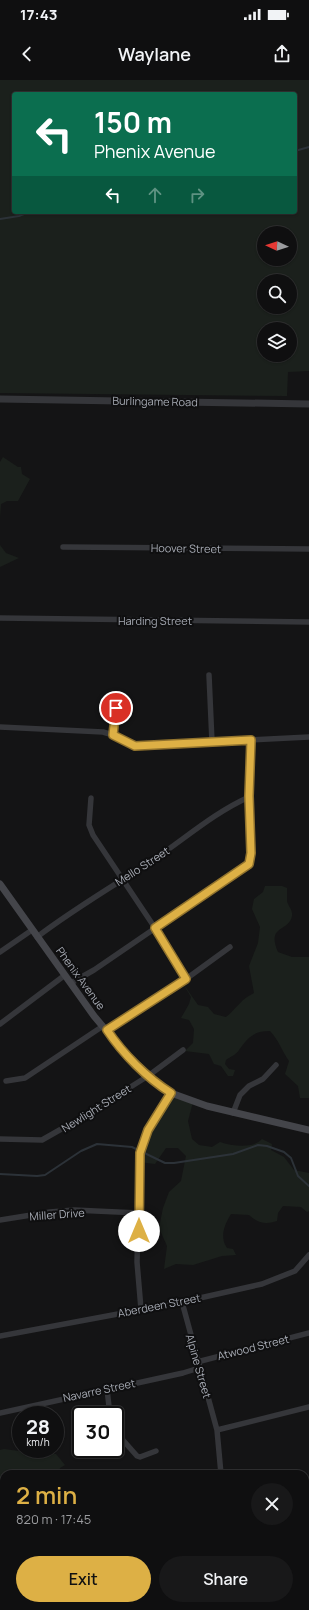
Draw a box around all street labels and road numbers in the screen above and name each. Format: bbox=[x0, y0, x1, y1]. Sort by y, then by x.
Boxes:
street label: Burlingame Road bbox=[112, 393, 198, 409]
street label: Hoover Street bbox=[151, 540, 221, 556]
street label: Harding Street bbox=[118, 613, 192, 628]
street label: Mello Street bbox=[112, 843, 172, 889]
street label: Phenix Avenue bbox=[53, 944, 109, 1013]
street label: Newlight Street bbox=[58, 1081, 134, 1135]
street label: Miller Drive bbox=[29, 1205, 86, 1223]
street label: Aberdeen Street bbox=[116, 1290, 202, 1320]
street label: Atwood Street bbox=[216, 1331, 290, 1363]
street label: Alpine Street bbox=[183, 1332, 215, 1400]
street label: Navarre Street bbox=[61, 1375, 137, 1405]

